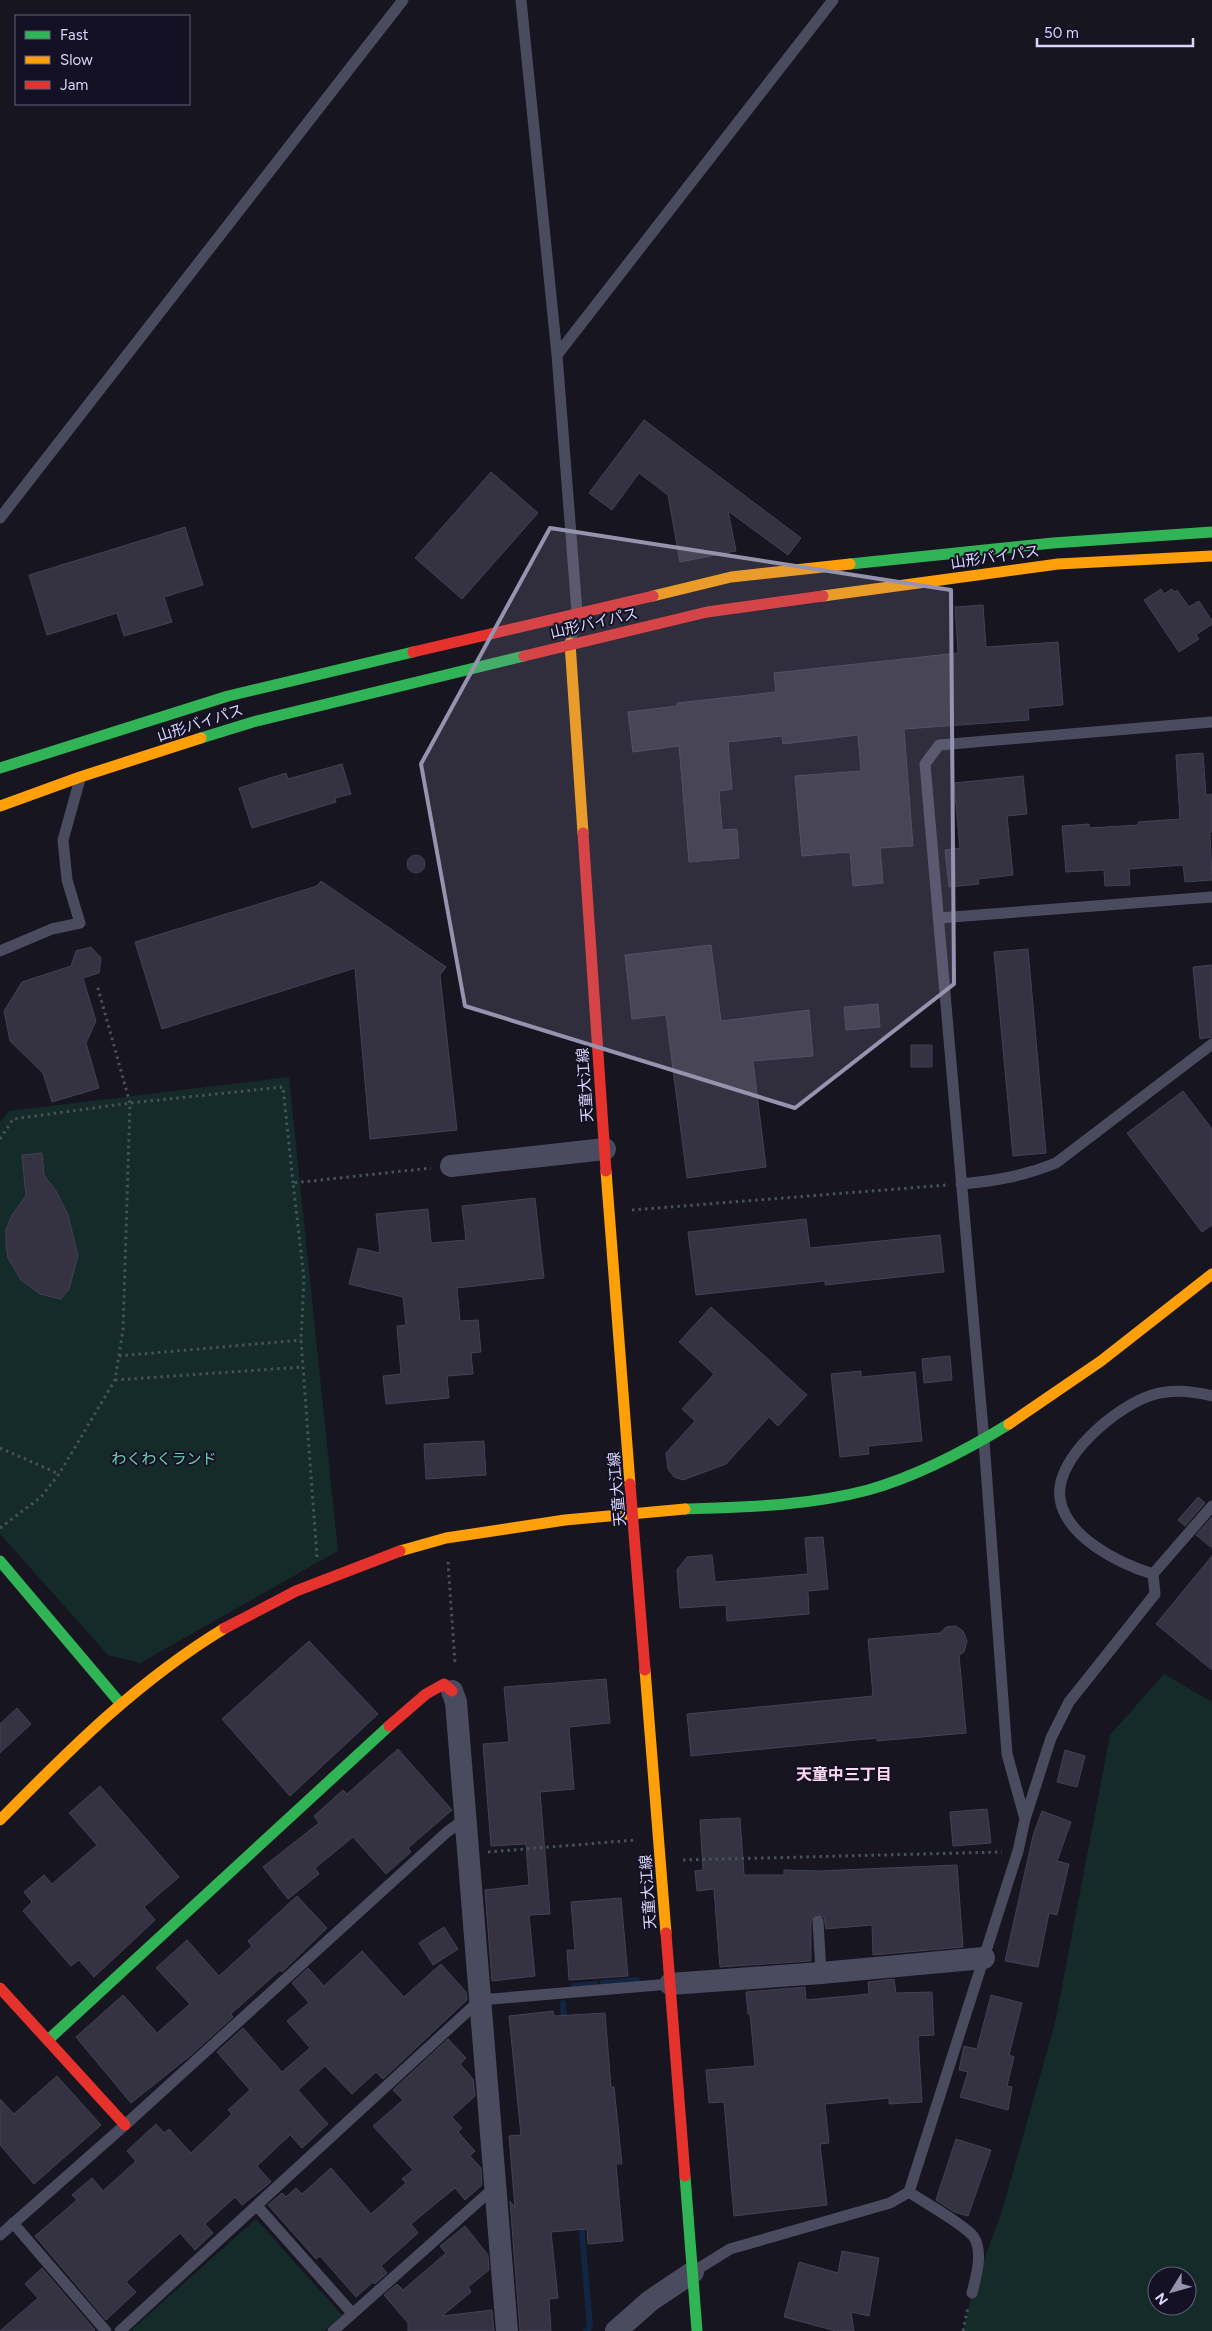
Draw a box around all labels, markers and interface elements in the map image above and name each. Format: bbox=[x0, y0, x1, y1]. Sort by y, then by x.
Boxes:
legend bbox=[15, 15, 190, 105]
scale bar bbox=[1037, 15, 1193, 47]
text: 50 m bbox=[1044, 24, 1079, 42]
text: Fast bbox=[60, 26, 89, 44]
text: Slow bbox=[60, 51, 93, 69]
text: Jam bbox=[60, 76, 88, 94]
street label: 山形バイパス bbox=[949, 542, 1041, 572]
street label: 山形バイパス bbox=[548, 604, 640, 642]
street label: 山形バイパス bbox=[155, 701, 245, 745]
street label: 天童大江線 bbox=[573, 1047, 597, 1123]
park label: わくわくランド bbox=[111, 1450, 217, 1468]
street label: 天童大江線 bbox=[605, 1451, 629, 1527]
district label: 天童中三丁目 bbox=[796, 1765, 892, 1784]
street label: 天童大江線 bbox=[636, 1854, 660, 1930]
north arrow bbox=[1147, 2266, 1197, 2316]
text: N bbox=[1152, 2289, 1172, 2308]

